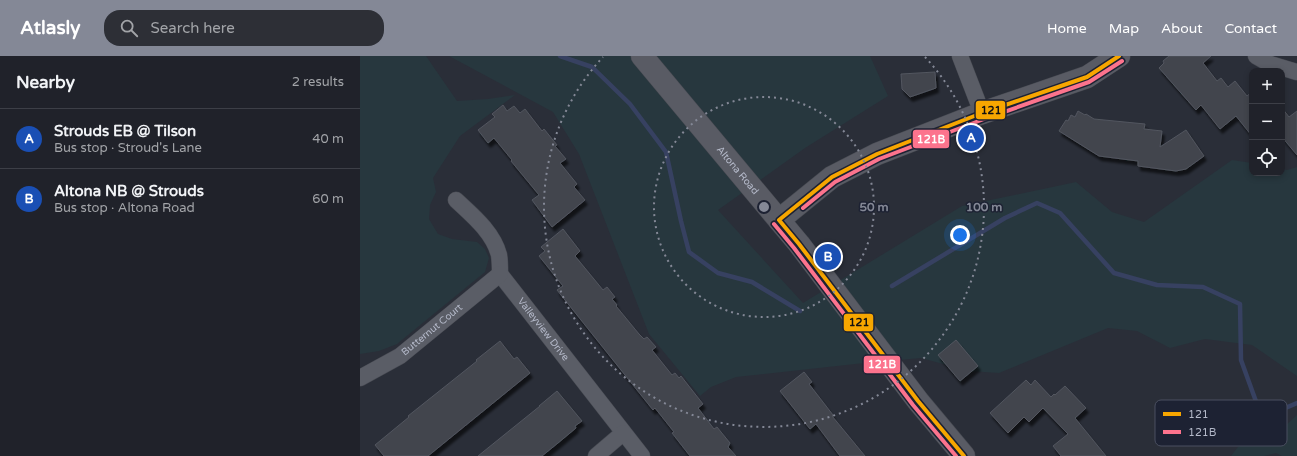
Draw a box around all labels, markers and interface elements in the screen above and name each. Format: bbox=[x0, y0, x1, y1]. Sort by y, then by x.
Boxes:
search box bbox=[104, 10, 384, 46]
text: Atlasly bbox=[20, 17, 80, 39]
icon: search bbox=[118, 17, 140, 39]
text: Search here bbox=[150, 19, 235, 37]
text: Home bbox=[1047, 20, 1087, 37]
text: Map bbox=[1109, 20, 1139, 37]
text: About bbox=[1161, 20, 1203, 37]
text: Contact bbox=[1225, 20, 1277, 37]
map controls bbox=[1249, 68, 1285, 176]
button: + bbox=[1249, 68, 1285, 104]
text: Nearby bbox=[16, 72, 75, 93]
text: 2 results bbox=[292, 74, 344, 90]
line badge: 121 bbox=[975, 100, 1006, 120]
text: 121 bbox=[981, 104, 1001, 117]
button: − bbox=[1249, 104, 1285, 140]
text: Strouds EB @ Tilson bbox=[54, 122, 196, 140]
pin: A bbox=[958, 123, 984, 153]
line badge: 121B bbox=[912, 129, 950, 149]
text: A bbox=[24, 131, 34, 147]
text: 40 m bbox=[312, 131, 344, 147]
text: 121B bbox=[917, 133, 946, 146]
text: Bus stop · Stroud's Lane bbox=[54, 140, 202, 156]
button: locate bbox=[1249, 140, 1285, 176]
street label: Altona Road bbox=[714, 144, 761, 197]
text: Altona NB @ Strouds bbox=[54, 182, 204, 200]
text: B bbox=[24, 191, 34, 207]
text: 60 m bbox=[312, 191, 344, 207]
text: Bus stop · Altona Road bbox=[54, 200, 195, 216]
centre of rings bbox=[757, 200, 771, 214]
text: 50 m bbox=[859, 200, 889, 214]
text: 100 m bbox=[966, 200, 1002, 214]
your location bbox=[950, 225, 970, 245]
pin: B bbox=[815, 242, 841, 272]
street label: Valleyview Drive bbox=[515, 295, 572, 363]
street label: Butternut Court bbox=[399, 301, 465, 358]
line badge: 121 bbox=[843, 313, 874, 332]
text: 121 bbox=[849, 316, 869, 329]
line badge: 121B bbox=[863, 355, 901, 374]
text: 121B bbox=[868, 358, 897, 371]
legend bbox=[1155, 400, 1287, 446]
text: 121 bbox=[1188, 408, 1209, 421]
text: 121B bbox=[1188, 426, 1217, 439]

